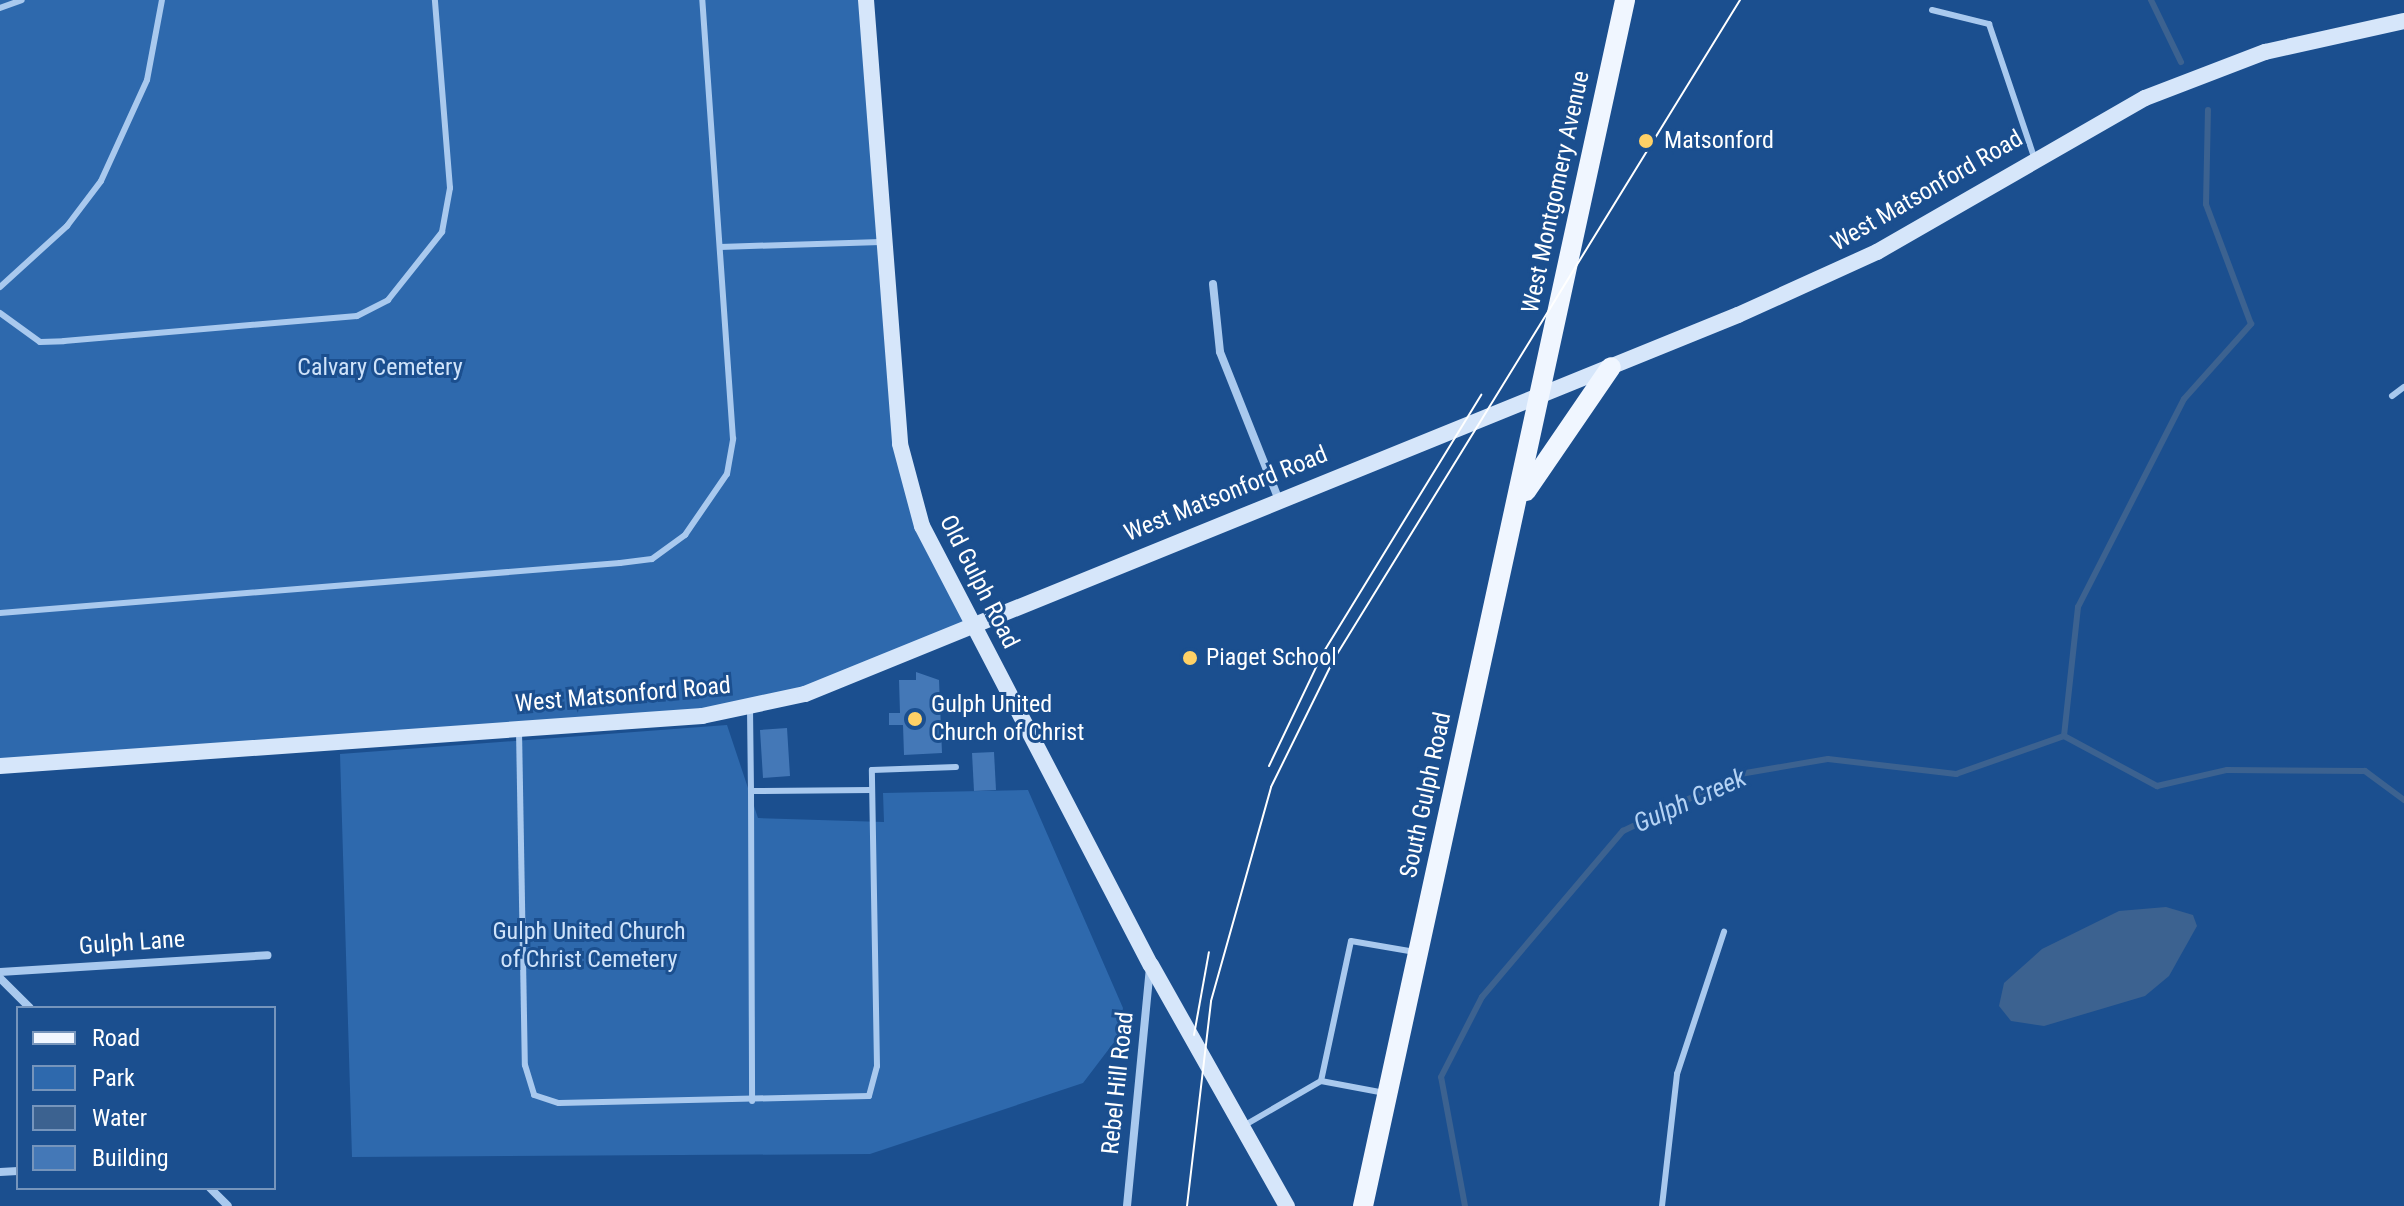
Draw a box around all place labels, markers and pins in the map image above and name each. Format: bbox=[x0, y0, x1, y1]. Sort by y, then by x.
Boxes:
place label: Matsonford bbox=[1664, 127, 1774, 155]
marker: Matsonford bbox=[1635, 130, 1657, 152]
place label: Piaget School bbox=[1206, 644, 1337, 672]
marker: Piaget School bbox=[1181, 649, 1199, 667]
place label: Gulph United Church of Christ bbox=[931, 691, 1084, 747]
marker: Gulph United Church of Christ bbox=[906, 710, 924, 728]

